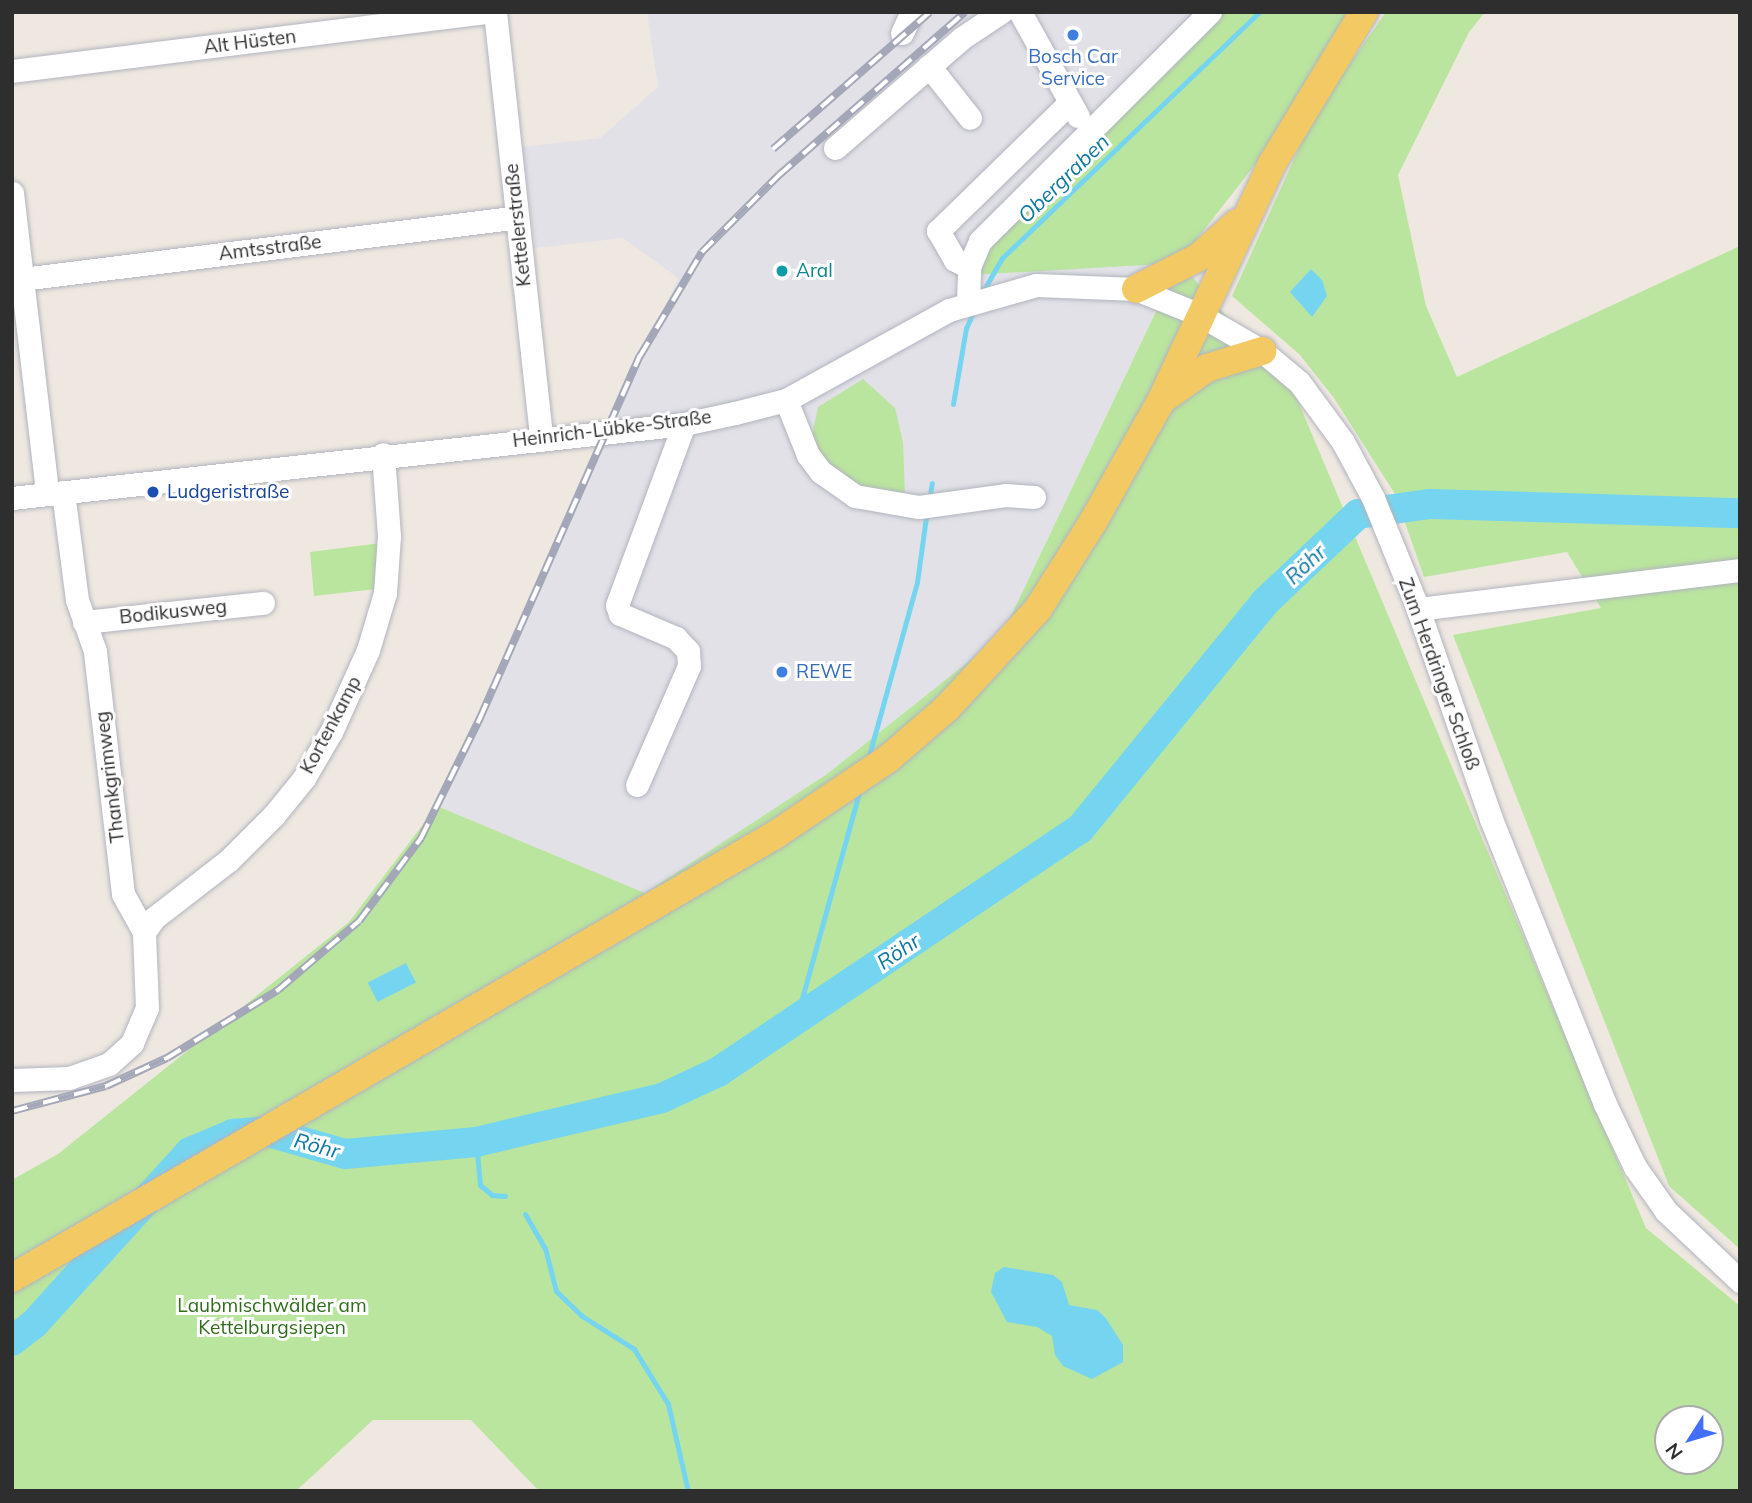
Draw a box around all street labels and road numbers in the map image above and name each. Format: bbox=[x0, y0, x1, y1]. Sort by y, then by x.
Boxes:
street label: Alt Hüsten bbox=[202, 25, 298, 59]
street label: Kettelerstraße bbox=[500, 162, 536, 288]
street label: Amtsstraße bbox=[217, 230, 323, 266]
street label: Heinrich-Lübke-Straße bbox=[511, 405, 713, 453]
street label: Zum Herdringer Schloß bbox=[1394, 575, 1484, 773]
street label: Bodikusweg bbox=[118, 595, 228, 629]
street label: Kortenkamp bbox=[296, 672, 366, 778]
street label: Thankgrimweg bbox=[91, 710, 129, 844]

